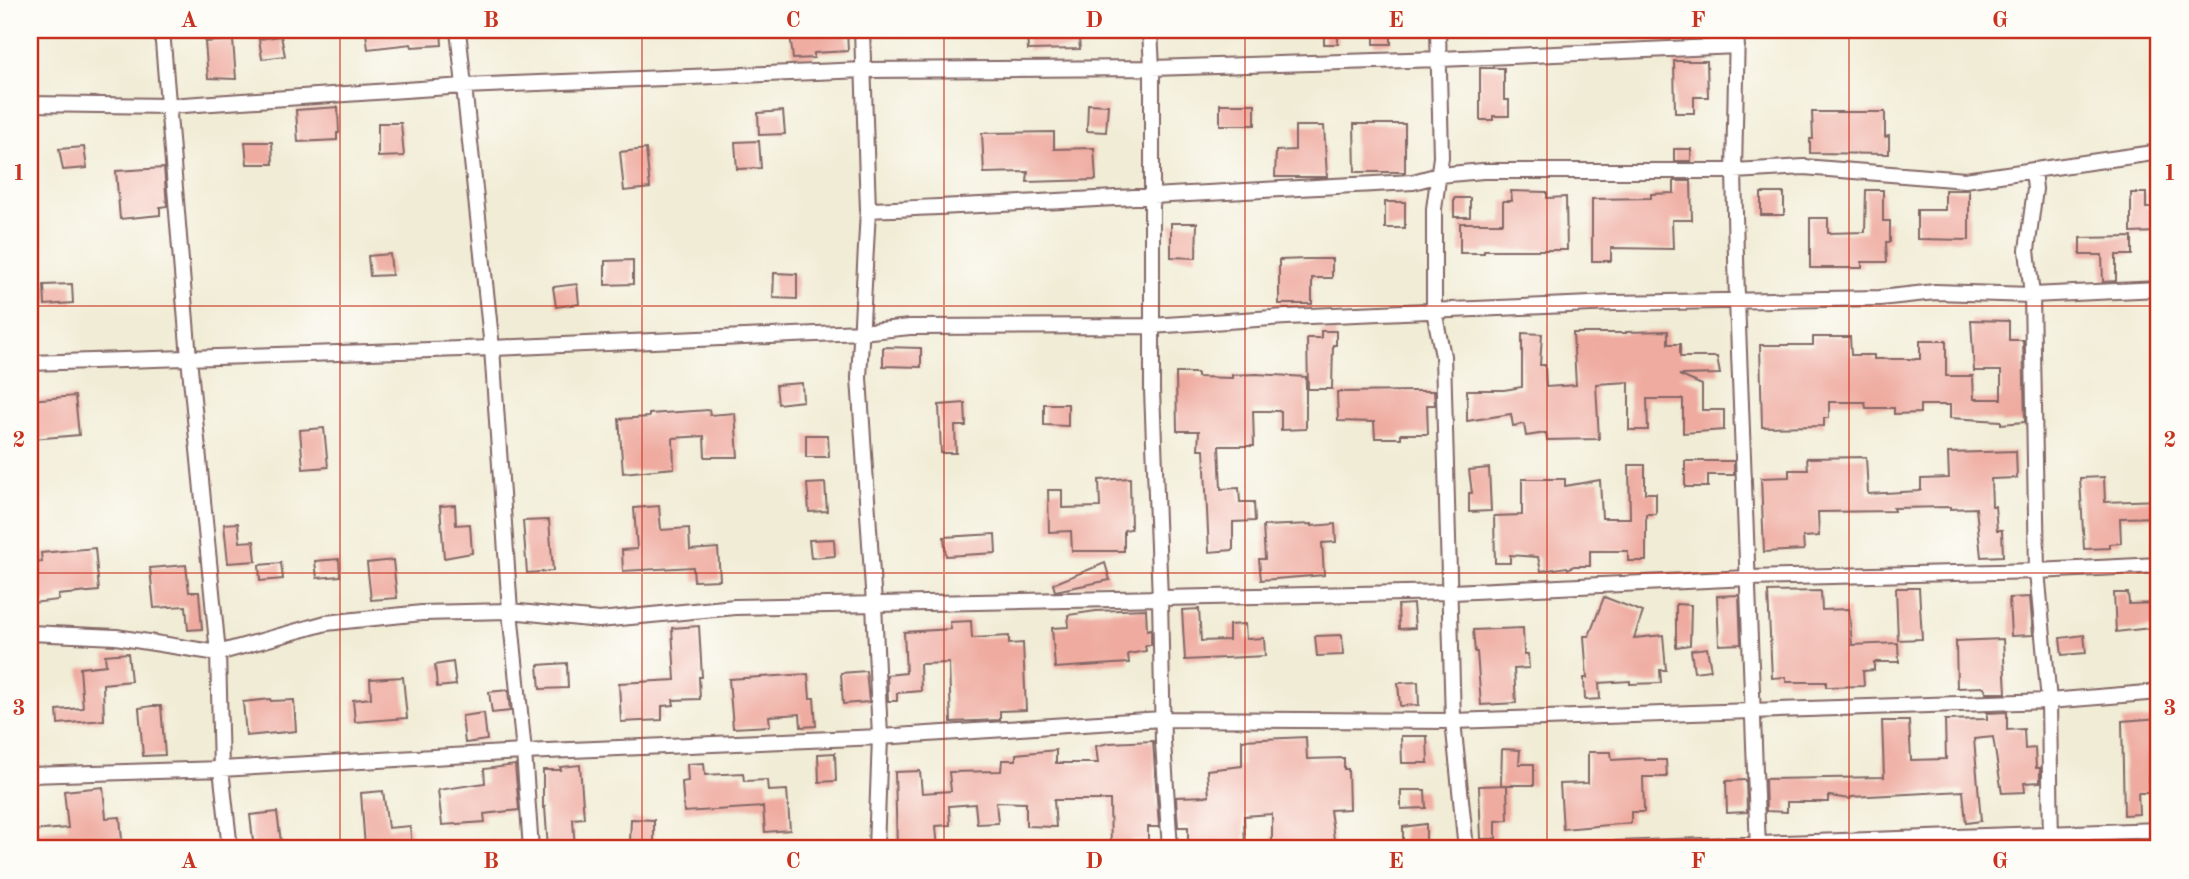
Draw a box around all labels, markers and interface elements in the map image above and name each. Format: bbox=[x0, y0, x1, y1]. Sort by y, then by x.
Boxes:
text: A bbox=[180, 9, 198, 32]
text: B bbox=[483, 9, 499, 32]
text: C bbox=[785, 9, 801, 32]
text: D bbox=[1085, 9, 1103, 32]
text: E bbox=[1388, 9, 1404, 32]
text: F bbox=[1690, 9, 1706, 32]
text: G bbox=[1992, 9, 2008, 32]
text: 1 bbox=[12, 162, 26, 185]
text: 1 bbox=[2163, 162, 2177, 185]
text: 2 bbox=[12, 429, 26, 452]
text: 2 bbox=[2163, 429, 2177, 452]
text: 3 bbox=[12, 697, 26, 720]
text: 3 bbox=[2163, 697, 2177, 720]
text: A bbox=[180, 850, 198, 873]
text: B bbox=[483, 850, 499, 873]
text: C bbox=[785, 850, 801, 873]
text: D bbox=[1085, 850, 1103, 873]
text: E bbox=[1388, 850, 1404, 873]
text: F bbox=[1690, 850, 1706, 873]
text: G bbox=[1992, 850, 2008, 873]

